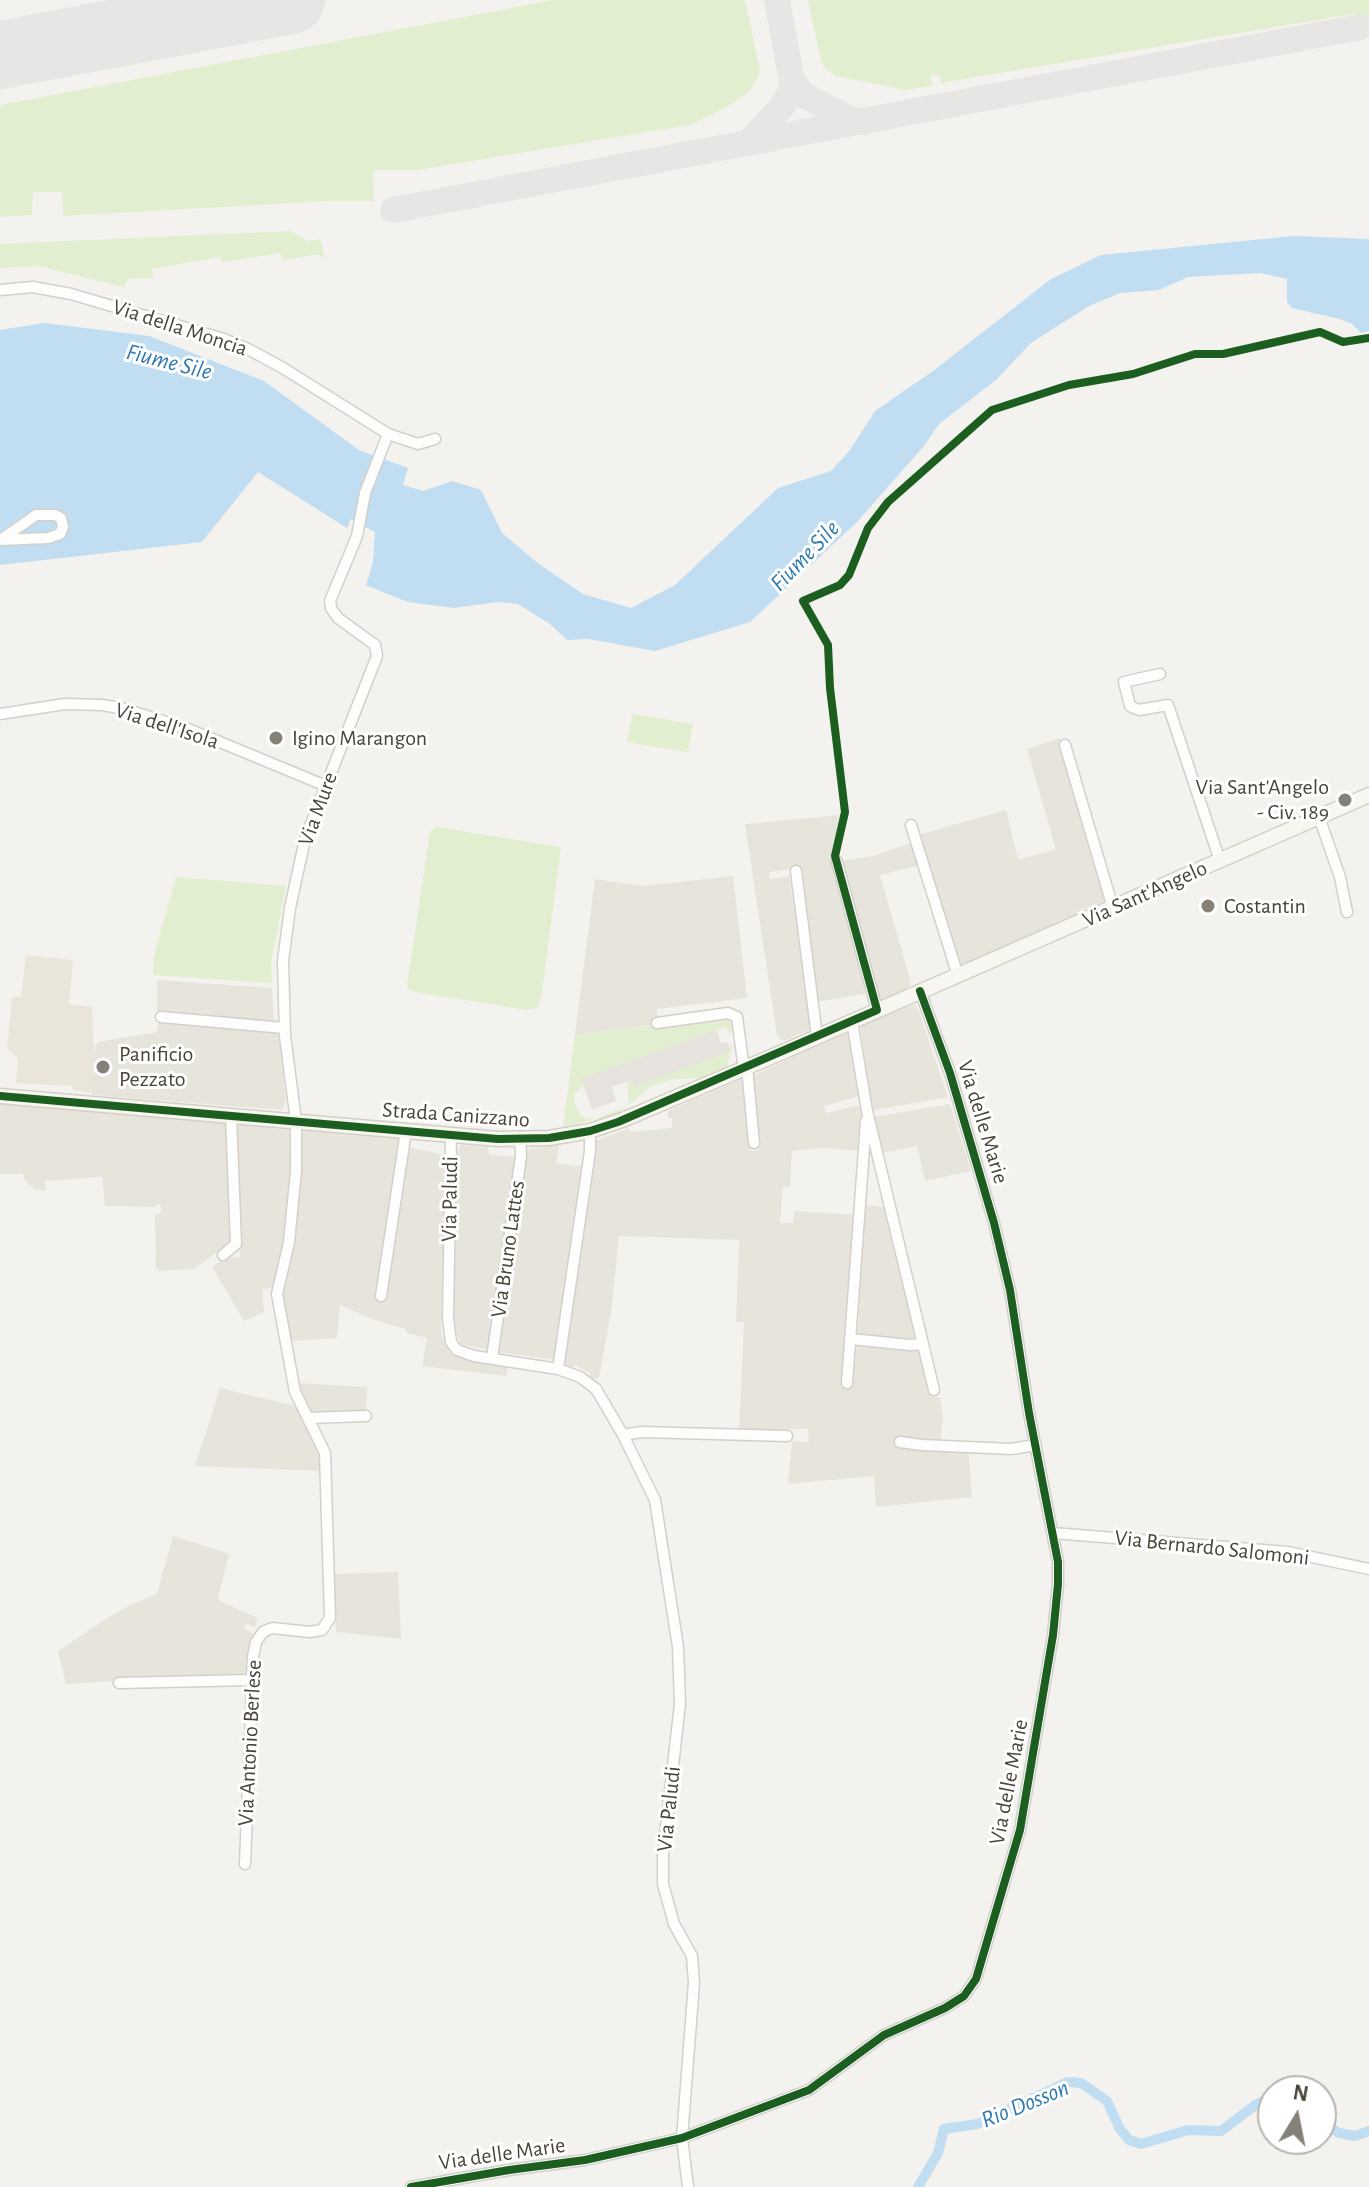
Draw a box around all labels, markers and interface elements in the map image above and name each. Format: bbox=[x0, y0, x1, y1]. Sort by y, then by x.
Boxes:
street label: Via della Moncia bbox=[109, 294, 251, 362]
water label: Fiume Sile bbox=[123, 337, 215, 387]
water label: Fiume Sile bbox=[764, 515, 846, 597]
street label: Via dell'Isola bbox=[112, 697, 222, 755]
place label: Igino Marangon bbox=[292, 725, 427, 751]
marker: Igino Marangon bbox=[267, 729, 285, 747]
street label: Via Mure bbox=[292, 768, 344, 850]
place label: Via Sant'Angelo - Civ. 189 bbox=[1196, 774, 1329, 826]
marker: Via Sant'Angelo - Civ. 189 bbox=[1336, 791, 1354, 809]
street label: Via Sant'Angelo bbox=[1079, 855, 1211, 933]
place label: Costantin bbox=[1224, 893, 1306, 919]
marker: Costantin bbox=[1199, 897, 1217, 915]
place label: Panificio Pezzato bbox=[119, 1041, 193, 1092]
street label: Via delle Marie bbox=[952, 1057, 1014, 1187]
marker: Panificio Pezzato bbox=[94, 1058, 112, 1076]
street label: Strada Canizzano bbox=[381, 1097, 531, 1133]
street label: Via Paludi bbox=[436, 1156, 464, 1242]
street label: Via Bruno Lattes bbox=[485, 1179, 531, 1319]
street label: Via Bernardo Salomoni bbox=[1113, 1525, 1311, 1571]
street label: Via Antonio Berlese bbox=[232, 1659, 268, 1827]
street label: Via delle Marie bbox=[984, 1717, 1034, 1847]
street label: Via Paludi bbox=[651, 1765, 687, 1853]
water label: Rio Dosson bbox=[977, 2073, 1073, 2135]
north arrow bbox=[1257, 2075, 1337, 2155]
text: N bbox=[1291, 2081, 1310, 2105]
street label: Via delle Marie bbox=[437, 2132, 567, 2176]

